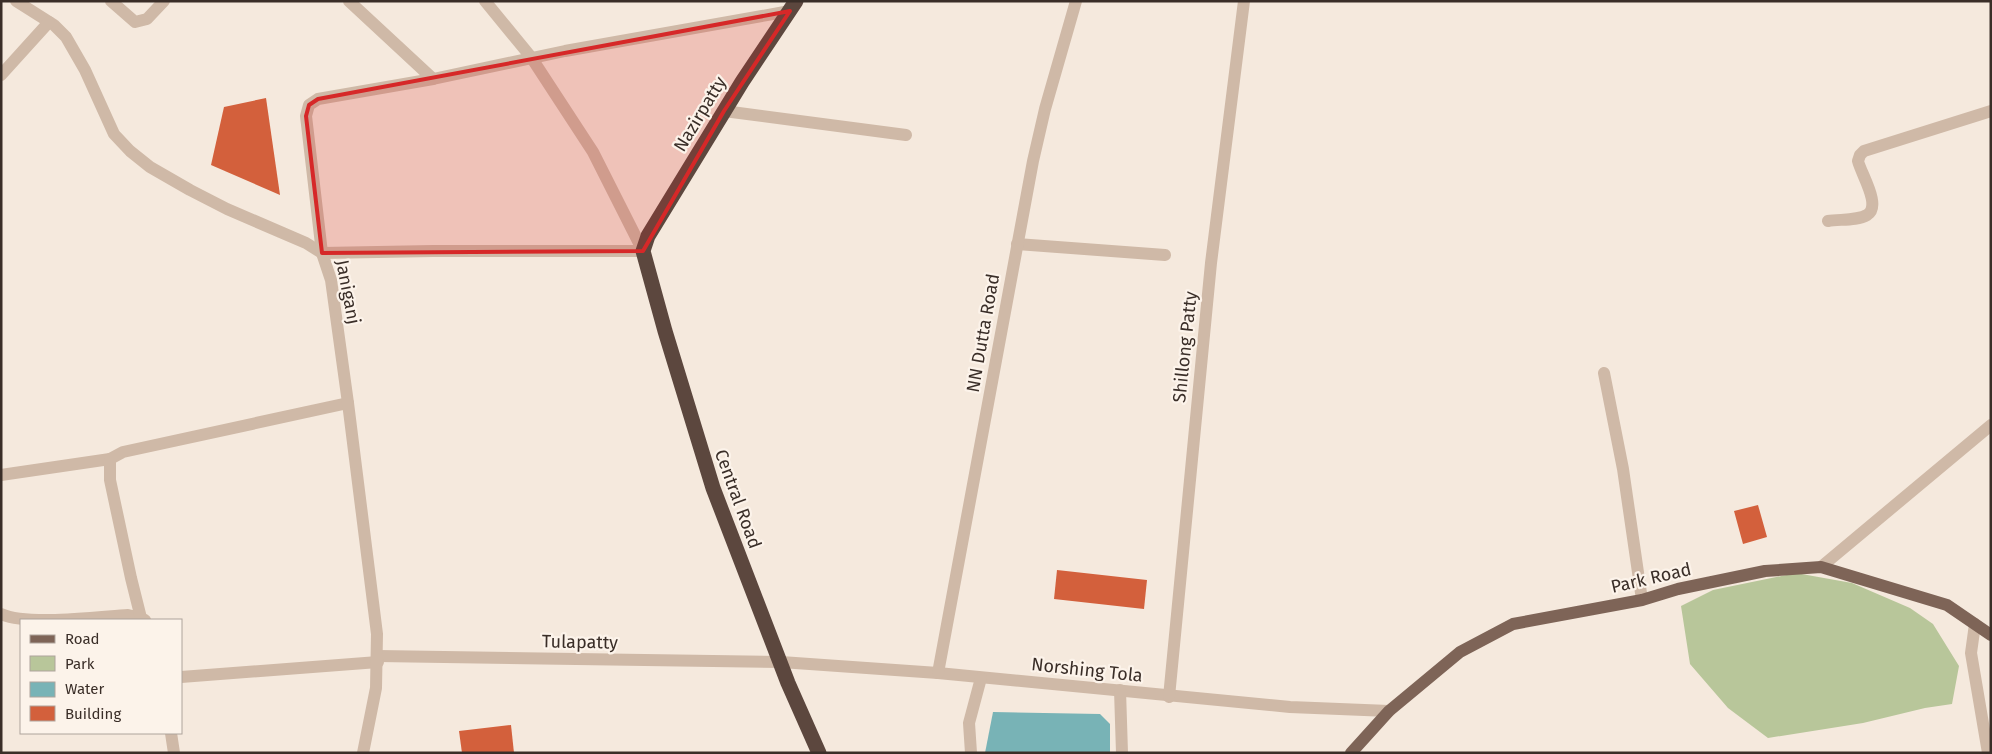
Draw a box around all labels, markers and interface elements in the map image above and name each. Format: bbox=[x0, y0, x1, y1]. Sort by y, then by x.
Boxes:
street label: Nazirpatty bbox=[669, 72, 731, 156]
street label: Janiganj bbox=[331, 258, 365, 326]
street label: NN Dutta Road bbox=[962, 272, 1004, 394]
street label: Shillong Patty bbox=[1168, 290, 1202, 404]
street label: Central Road bbox=[710, 446, 766, 552]
street label: Park Road bbox=[1609, 558, 1693, 598]
legend bbox=[20, 619, 182, 734]
text: Road bbox=[65, 630, 100, 648]
street label: Tulapatty bbox=[542, 630, 618, 654]
street label: Norshing Tola bbox=[1030, 653, 1144, 687]
text: Park bbox=[65, 655, 95, 673]
text: Water bbox=[65, 680, 104, 698]
text: Building bbox=[65, 705, 121, 723]

